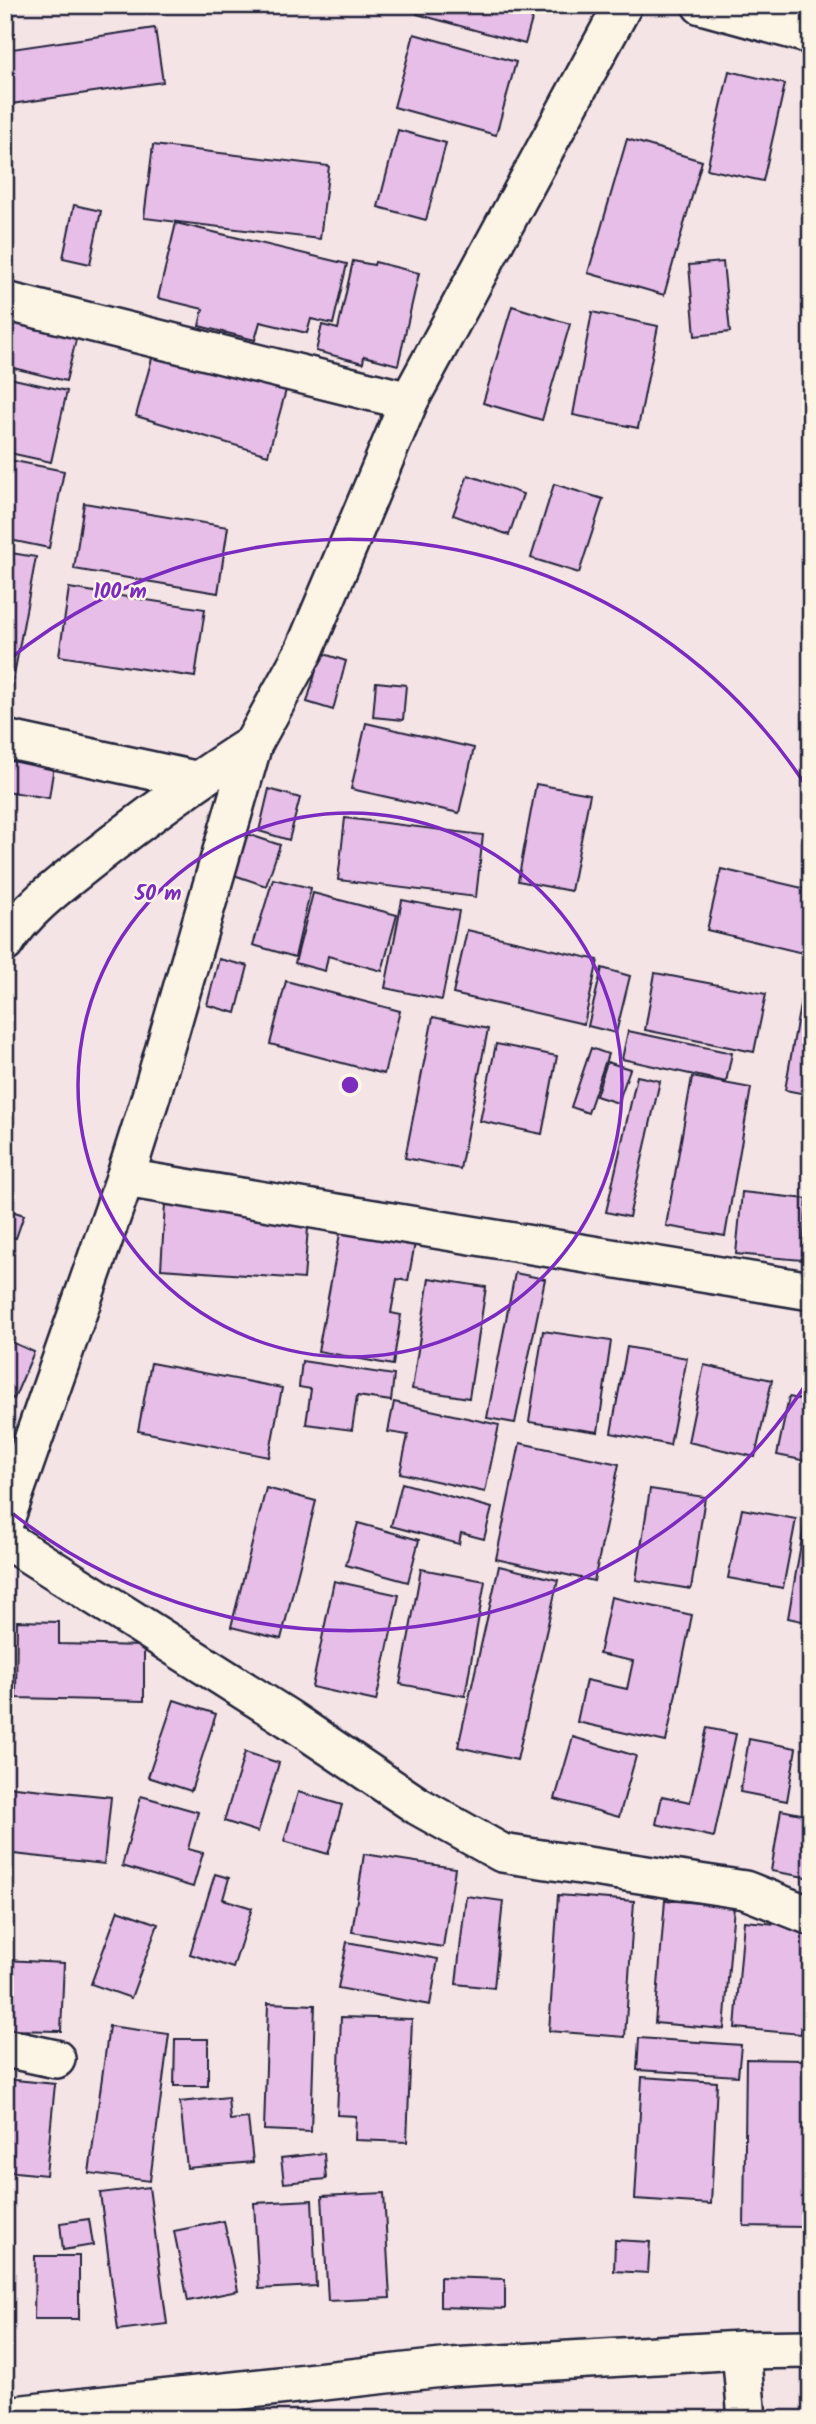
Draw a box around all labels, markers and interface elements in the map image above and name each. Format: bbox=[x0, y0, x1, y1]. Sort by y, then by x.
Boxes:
text: 100 m bbox=[93, 576, 147, 609]
text: 50 m bbox=[134, 878, 181, 911]
centre of rings bbox=[338, 1073, 362, 1097]

